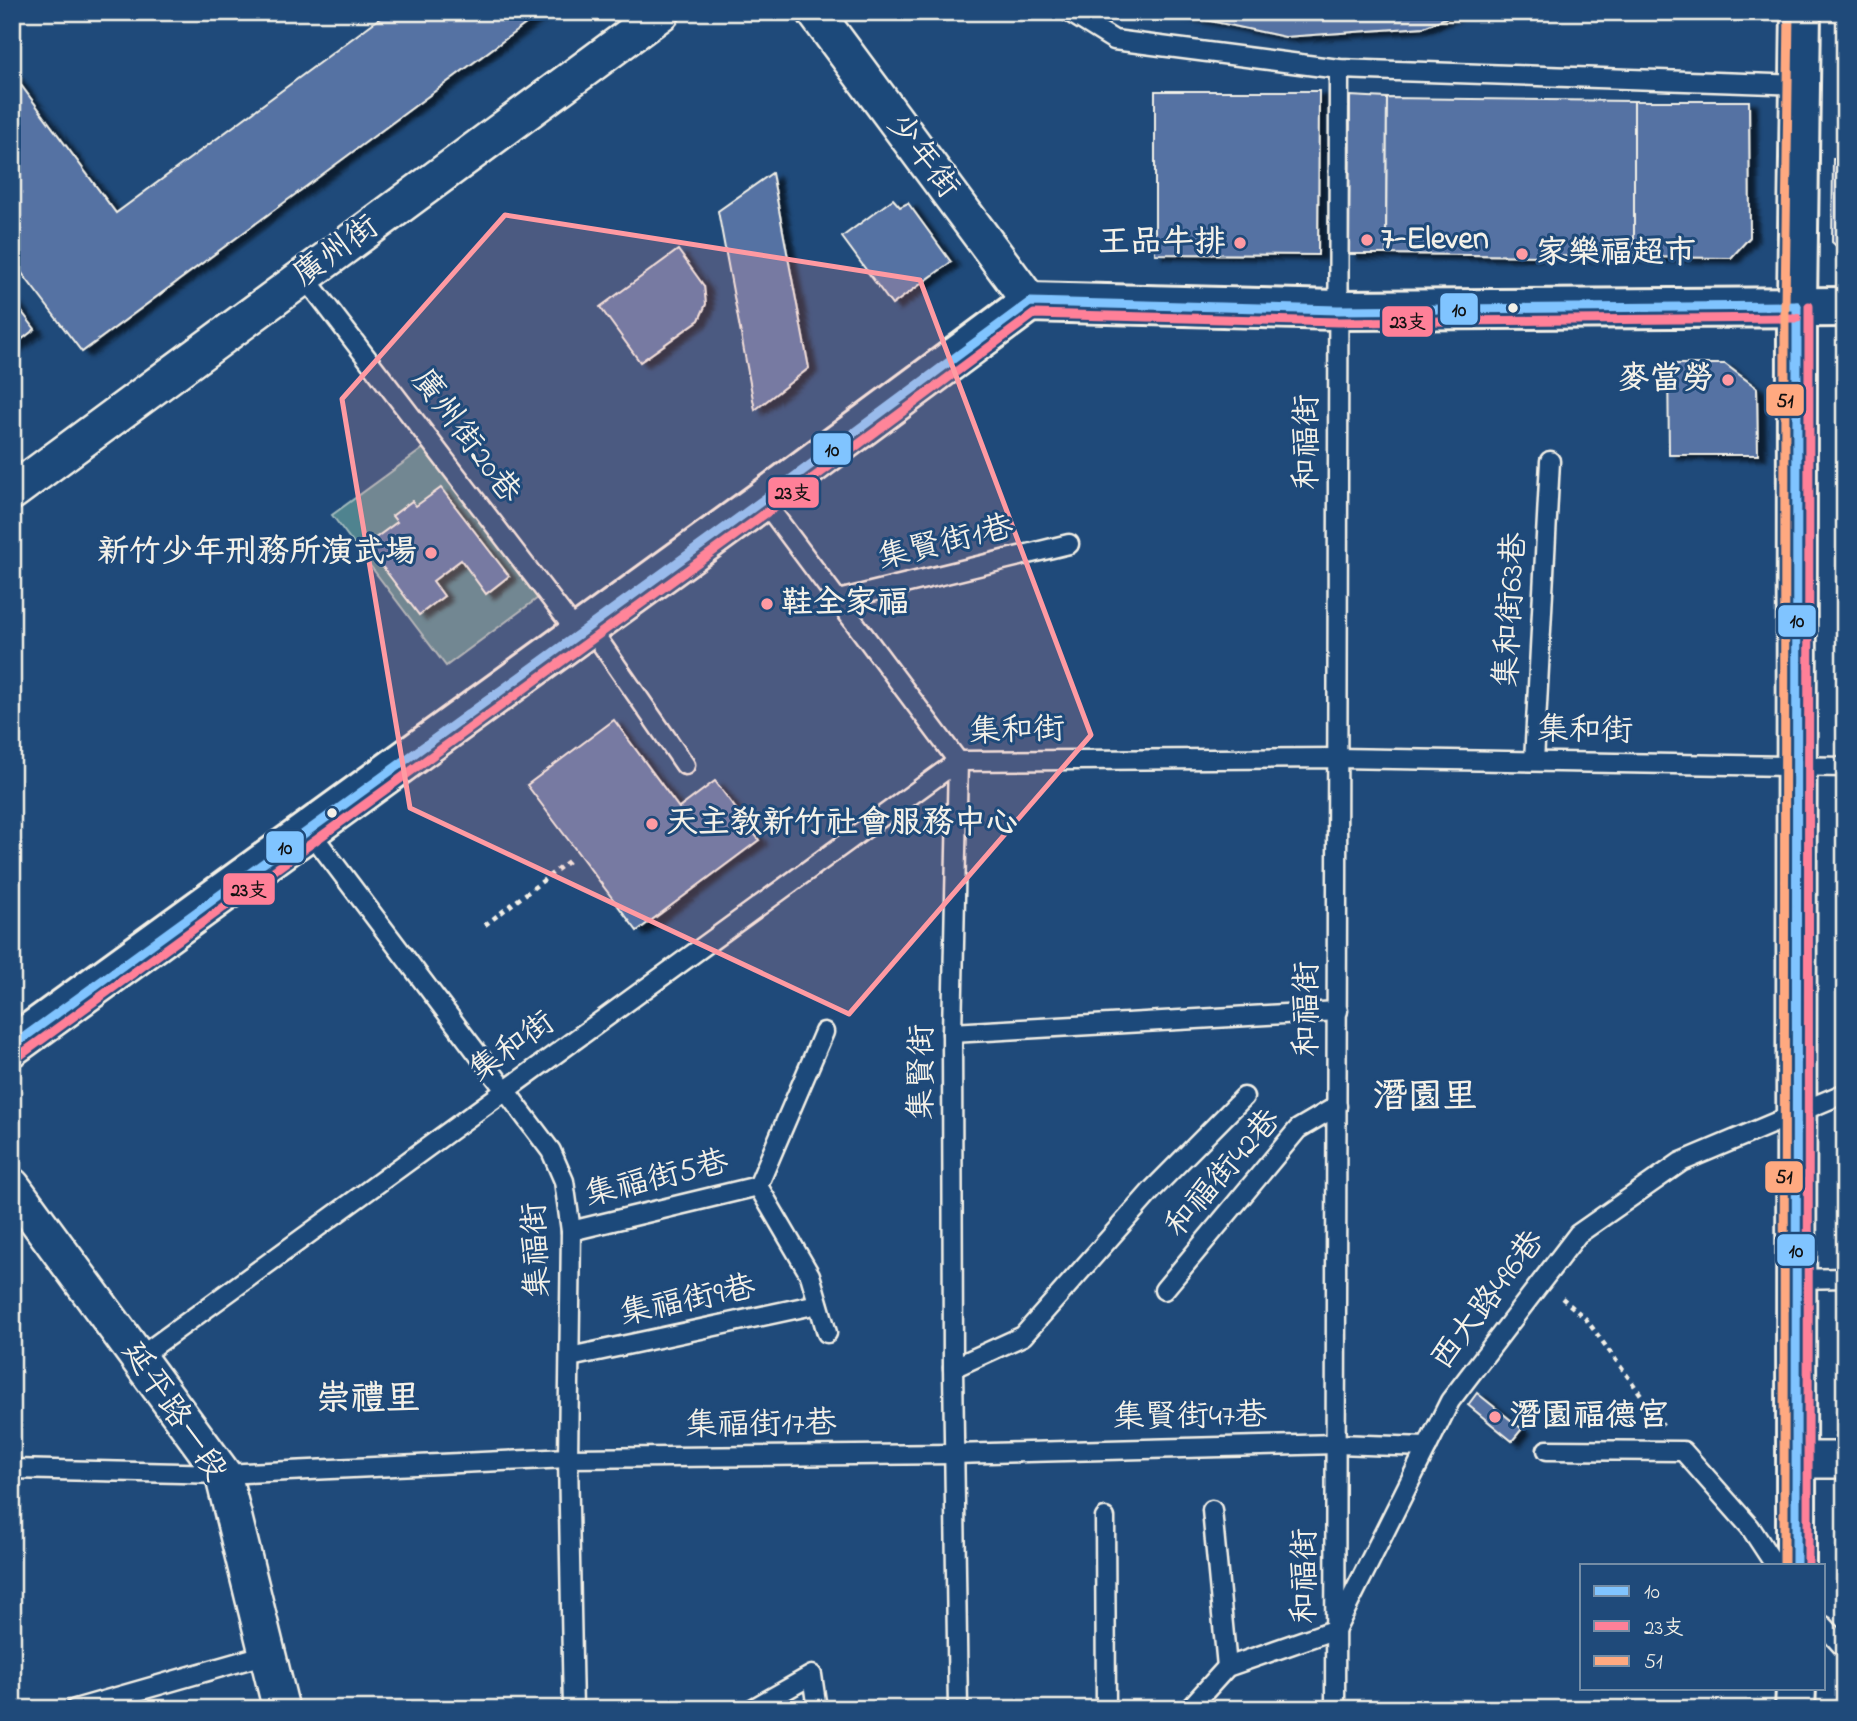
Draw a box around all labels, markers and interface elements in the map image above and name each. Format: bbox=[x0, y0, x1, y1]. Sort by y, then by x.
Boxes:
street label: 少年街 bbox=[874, 105, 970, 209]
street label: 廣州街 bbox=[284, 205, 390, 299]
place label: 7-Eleven bbox=[1381, 217, 1489, 264]
place label: 王品牛排 bbox=[1098, 220, 1226, 267]
place label: 家樂福超市 bbox=[1536, 231, 1696, 278]
marker: 7-Eleven bbox=[1359, 232, 1375, 248]
marker: 王品牛排 bbox=[1232, 235, 1248, 251]
marker: 家樂福超市 bbox=[1514, 246, 1530, 262]
line badge: 10 bbox=[1439, 292, 1479, 326]
text: 10 bbox=[1452, 298, 1467, 325]
unlabelled marker bbox=[1506, 301, 1520, 315]
line badge: 23支 bbox=[1381, 305, 1434, 338]
text: 23支 bbox=[1389, 310, 1426, 337]
place label: 麥當勞 bbox=[1618, 357, 1714, 404]
street label: 廣州街20巷 bbox=[399, 360, 531, 514]
marker: 麥當勞 bbox=[1720, 372, 1736, 388]
line badge: 51 bbox=[1765, 383, 1805, 417]
text: 51 bbox=[1777, 389, 1793, 416]
street label: 和福街 bbox=[1285, 394, 1332, 490]
line badge: 10 bbox=[812, 432, 852, 466]
text: 10 bbox=[825, 438, 840, 465]
line badge: 23支 bbox=[767, 476, 820, 509]
text: 23支 bbox=[774, 481, 811, 508]
street label: 集賢街1巷 bbox=[873, 504, 1019, 584]
place label: 新竹少年刑務所演武場 bbox=[97, 530, 417, 577]
street label: 集和街63巷 bbox=[1484, 531, 1540, 689]
marker: 新竹少年刑務所演武場 bbox=[423, 545, 439, 561]
place label: 鞋全家福 bbox=[781, 581, 909, 628]
marker: 鞋全家福 bbox=[759, 596, 775, 612]
line badge: 10 bbox=[1777, 604, 1817, 638]
text: 10 bbox=[1790, 609, 1805, 636]
street label: 集和街 bbox=[968, 707, 1066, 757]
street label: 集和街 bbox=[1537, 708, 1633, 756]
place label: 天主教新竹社會服務中心 bbox=[666, 801, 1018, 848]
unlabelled marker bbox=[325, 806, 339, 820]
marker: 天主教新竹社會服務中心 bbox=[644, 816, 660, 832]
line badge: 10 bbox=[265, 830, 305, 864]
text: 10 bbox=[278, 836, 293, 863]
line badge: 23支 bbox=[222, 872, 276, 906]
text: 23支 bbox=[230, 878, 267, 905]
street label: 和福街 bbox=[1285, 961, 1332, 1057]
street label: 集和街 bbox=[460, 1001, 566, 1095]
street label: 集賢街 bbox=[900, 1024, 947, 1120]
district label: 潛園里 bbox=[1372, 1073, 1478, 1124]
street label: 和福街42巷 bbox=[1155, 1099, 1293, 1249]
street label: 集福街5巷 bbox=[580, 1139, 734, 1221]
line badge: 51 bbox=[1764, 1160, 1804, 1194]
text: 51 bbox=[1776, 1165, 1792, 1192]
street label: 集福街 bbox=[512, 1201, 564, 1299]
street label: 西大路496巷 bbox=[1421, 1221, 1557, 1381]
line badge: 10 bbox=[1776, 1233, 1816, 1267]
text: 10 bbox=[1789, 1239, 1804, 1266]
street label: 集福街9巷 bbox=[616, 1265, 760, 1339]
street label: 延平路一段 bbox=[109, 1333, 237, 1491]
district label: 崇禮里 bbox=[315, 1375, 421, 1426]
street label: 集賢街47巷 bbox=[1112, 1393, 1268, 1443]
place label: 潛園福德宮 bbox=[1509, 1394, 1669, 1441]
street label: 集福街17巷 bbox=[685, 1401, 837, 1451]
marker: 潛園福德宮 bbox=[1487, 1409, 1503, 1425]
street label: 和福街 bbox=[1283, 1528, 1330, 1624]
legend bbox=[1580, 1564, 1826, 1690]
text: 10 bbox=[1644, 1578, 1660, 1608]
text: 23支 bbox=[1644, 1614, 1684, 1644]
text: 51 bbox=[1644, 1648, 1663, 1678]

